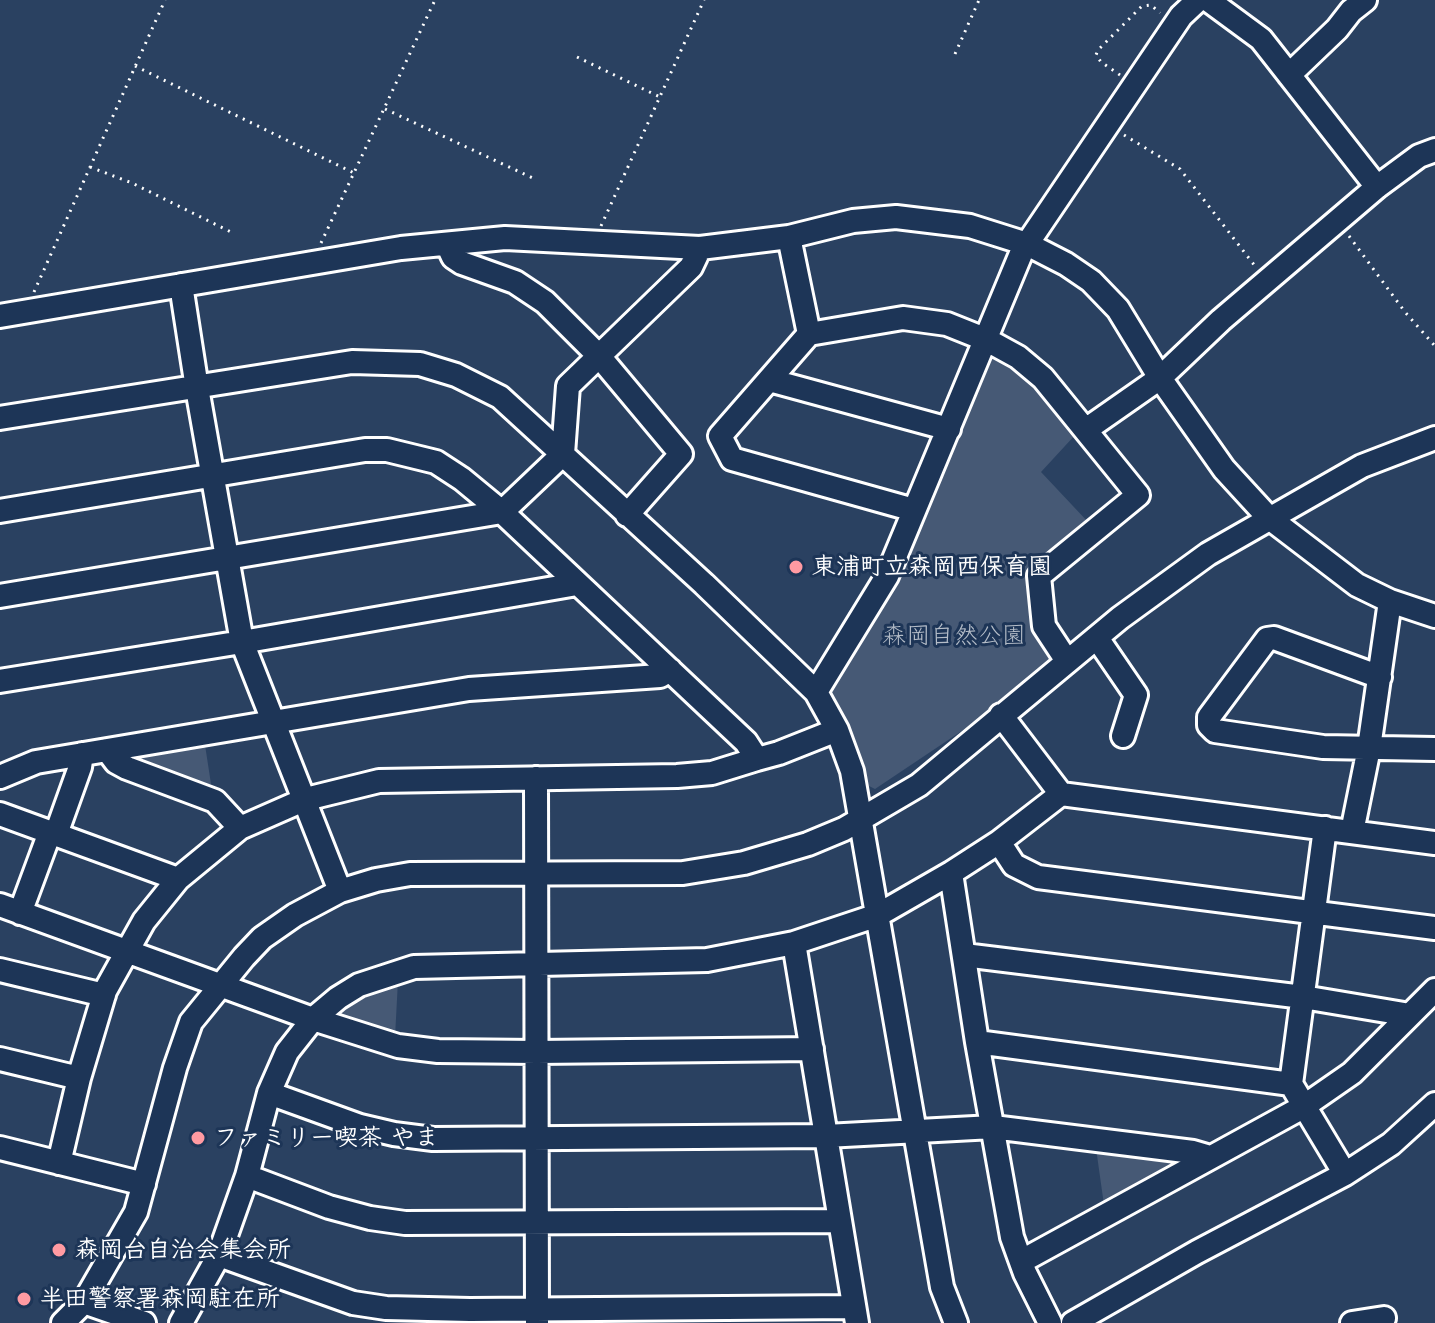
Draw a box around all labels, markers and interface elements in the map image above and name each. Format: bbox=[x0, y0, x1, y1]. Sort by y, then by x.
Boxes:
place label: 東浦町立森岡西保育園 bbox=[812, 553, 1052, 581]
marker: 東浦町立森岡西保育園 bbox=[787, 558, 805, 576]
park label: 森岡自然公園 bbox=[882, 622, 1026, 650]
place label: ファミリー喫茶 やま bbox=[214, 1124, 439, 1152]
marker: ファミリー喫茶 やま bbox=[189, 1129, 207, 1147]
place label: 森岡台自治会集会所 bbox=[75, 1236, 291, 1264]
marker: 森岡台自治会集会所 bbox=[50, 1241, 68, 1259]
place label: 半田警察署森岡駐在所 bbox=[40, 1285, 280, 1313]
marker: 半田警察署森岡駐在所 bbox=[15, 1290, 33, 1308]

